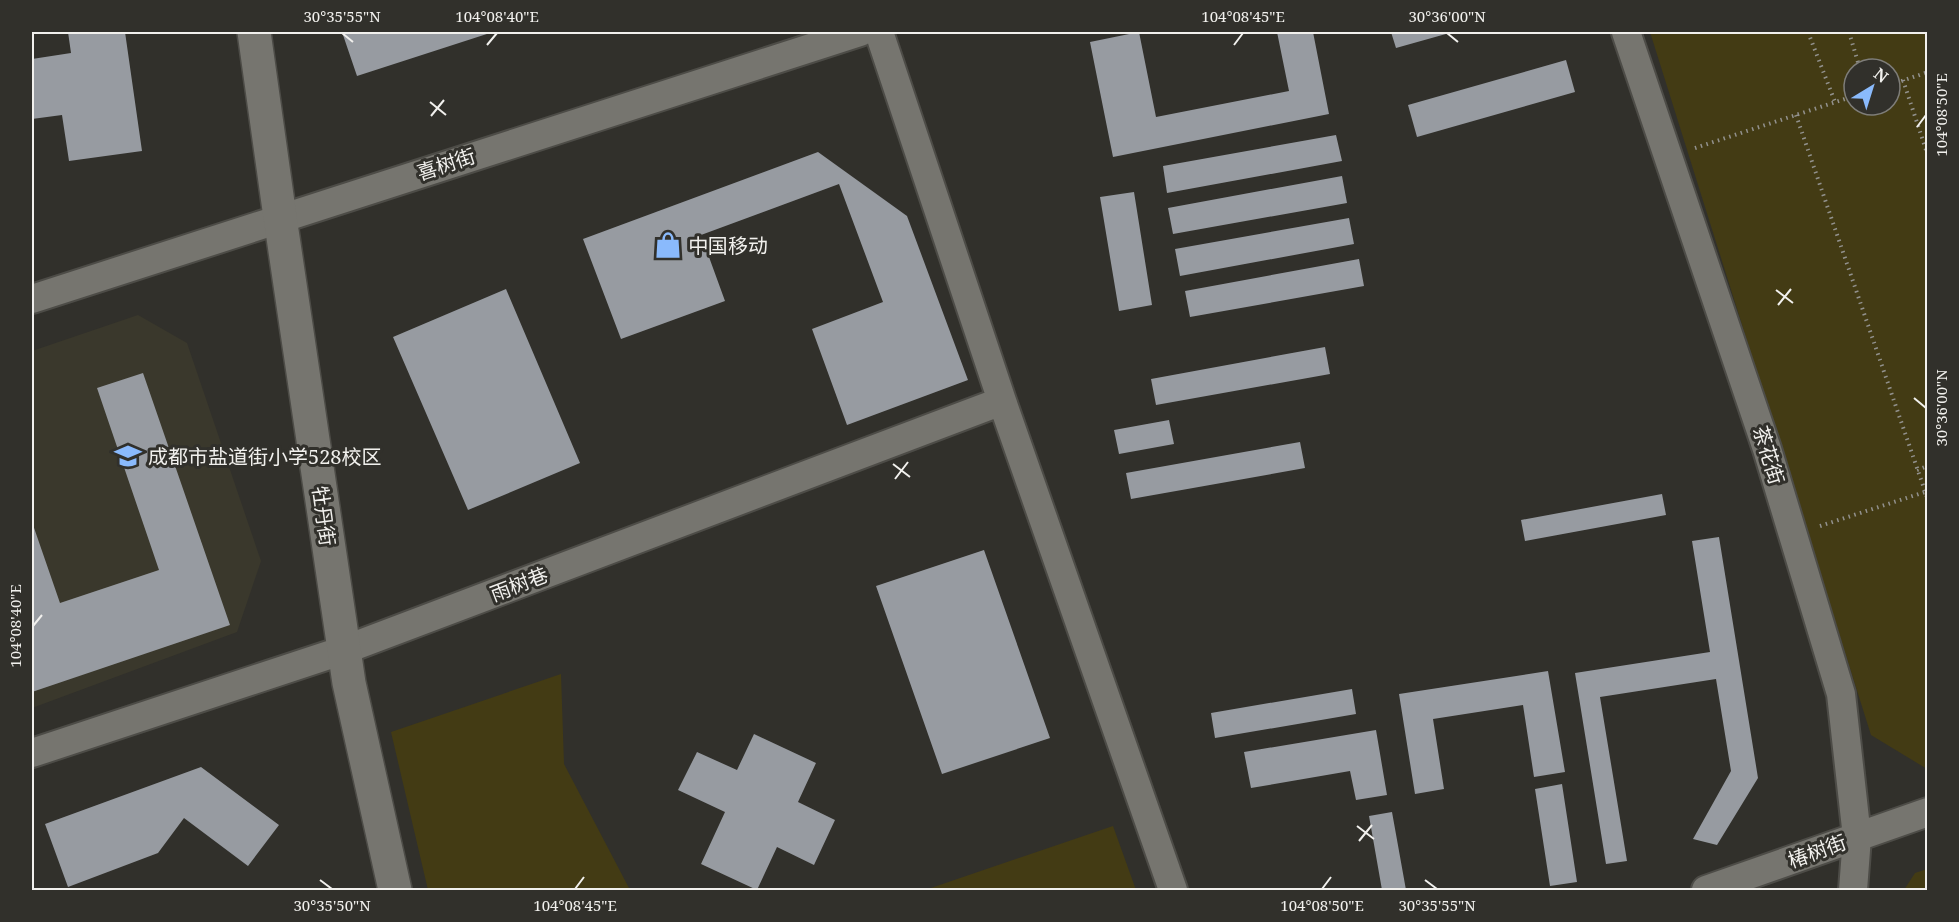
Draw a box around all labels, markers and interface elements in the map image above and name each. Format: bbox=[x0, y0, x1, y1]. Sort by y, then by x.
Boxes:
text: 30°35'55"N bbox=[303, 6, 381, 26]
text: 104°08'40"E bbox=[455, 6, 539, 26]
text: 104°08'45"E bbox=[1201, 6, 1285, 26]
text: 30°36'00"N bbox=[1408, 6, 1486, 26]
north arrow bbox=[1842, 57, 1902, 117]
text: N bbox=[1869, 63, 1893, 88]
text: 104°08'50"E bbox=[1931, 73, 1951, 157]
street label: 喜树街 bbox=[413, 142, 479, 186]
shop icon: 中国移动 bbox=[653, 230, 683, 260]
place label: 中国移动 bbox=[688, 232, 768, 259]
text: 30°36'00"N bbox=[1931, 369, 1951, 447]
street label: 茶花街 bbox=[1747, 422, 1791, 488]
school or university icon: 成都市盐道街小学528校区 bbox=[113, 441, 143, 471]
place label: 成都市盐道街小学528校区 bbox=[148, 443, 382, 470]
street label: 牡丹街 bbox=[306, 484, 342, 548]
street label: 雨树巷 bbox=[486, 561, 552, 607]
text: 104°08'40"E bbox=[5, 584, 25, 668]
street label: 椿树街 bbox=[1784, 828, 1850, 874]
text: 30°35'50"N bbox=[293, 895, 371, 915]
text: 104°08'45"E bbox=[533, 895, 617, 915]
text: 104°08'50"E bbox=[1280, 895, 1364, 915]
text: 30°35'55"N bbox=[1398, 895, 1476, 915]

